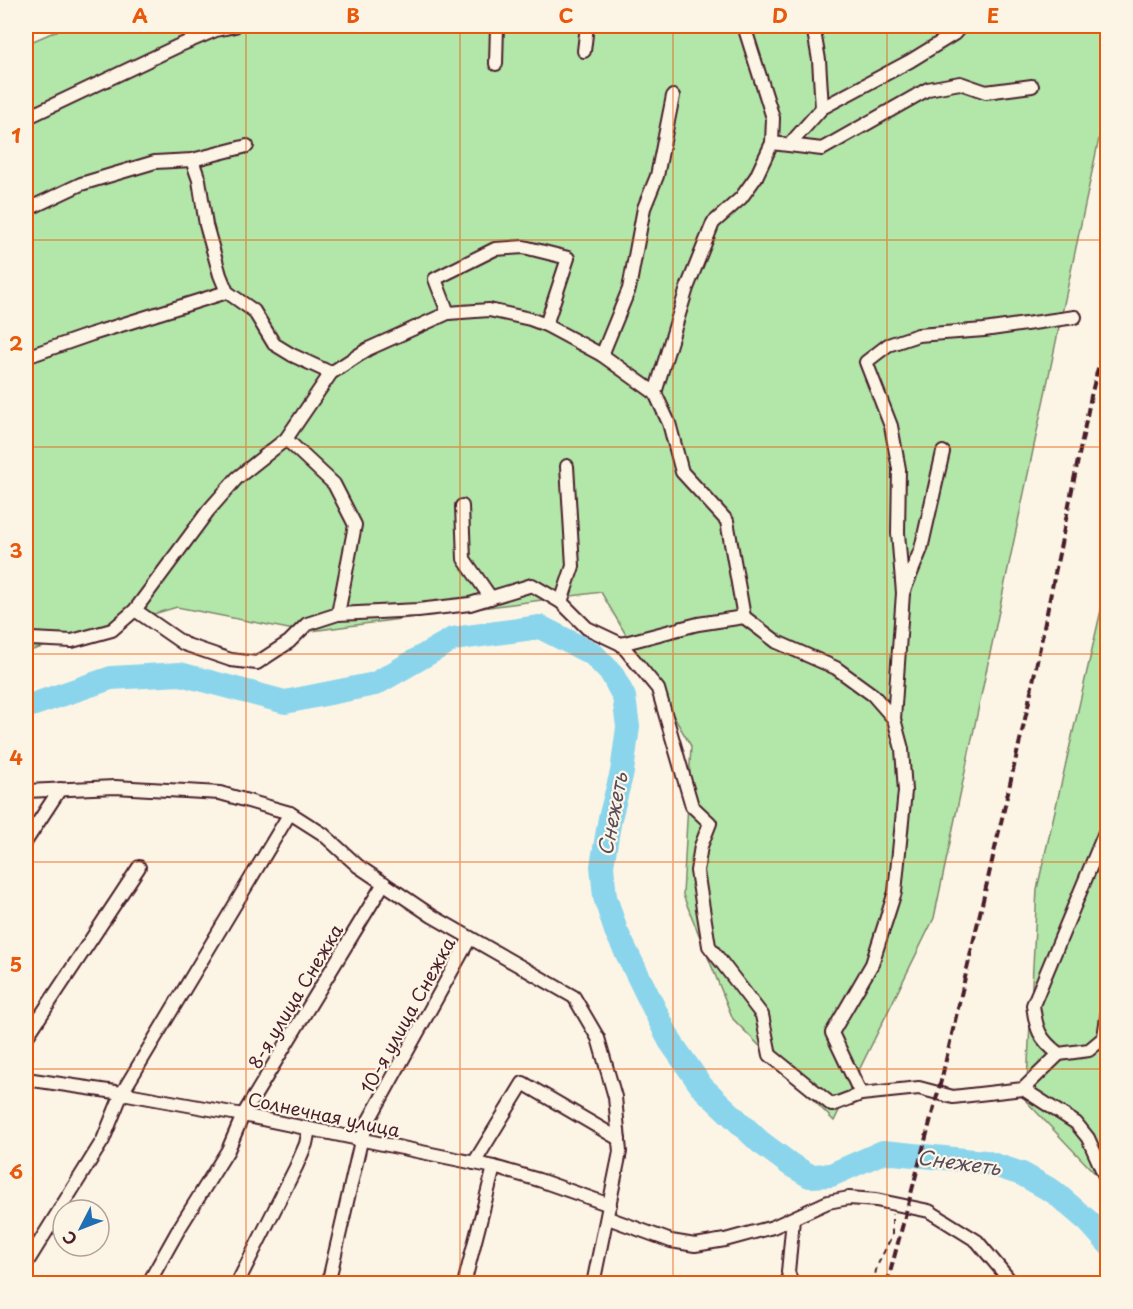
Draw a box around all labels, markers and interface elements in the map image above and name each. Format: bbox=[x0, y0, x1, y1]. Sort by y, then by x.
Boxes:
text: A bbox=[132, 0, 148, 30]
text: B bbox=[346, 0, 360, 30]
text: C bbox=[558, 0, 574, 30]
text: D bbox=[772, 0, 788, 30]
text: E bbox=[987, 0, 999, 30]
text: 1 bbox=[11, 120, 21, 150]
text: 2 bbox=[9, 328, 23, 358]
text: 3 bbox=[9, 535, 23, 565]
text: 4 bbox=[9, 742, 23, 772]
water label: Снежеть bbox=[589, 769, 635, 858]
street label: 8-я улица Снежка bbox=[241, 918, 349, 1074]
street label: 10-я улица Снежка bbox=[353, 931, 462, 1098]
text: 5 bbox=[10, 949, 22, 979]
street label: Солнечная улица bbox=[245, 1085, 403, 1143]
water label: Снежеть bbox=[915, 1141, 1003, 1183]
text: 6 bbox=[9, 1156, 23, 1186]
north arrow bbox=[51, 1198, 111, 1258]
text: С bbox=[56, 1226, 82, 1251]

